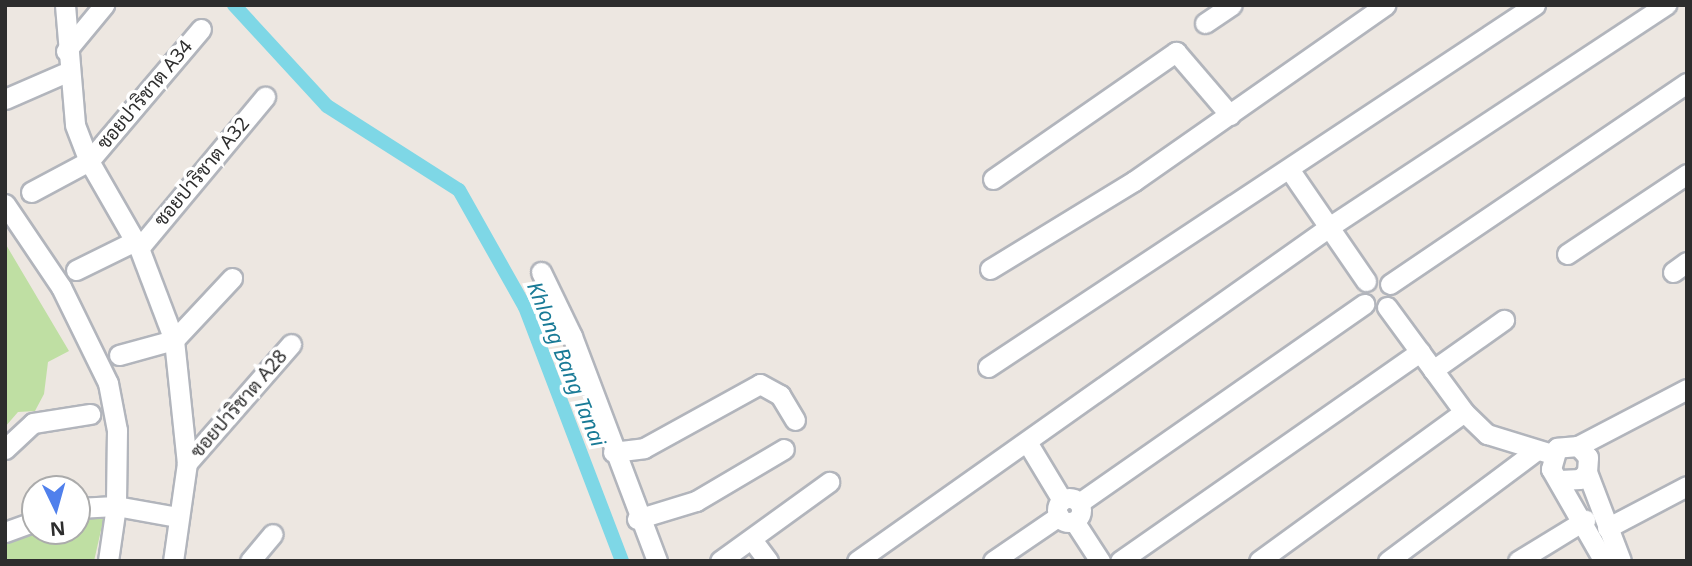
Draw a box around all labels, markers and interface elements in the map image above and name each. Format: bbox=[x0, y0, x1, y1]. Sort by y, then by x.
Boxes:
street label: ซอยปาริชาต A34 bbox=[93, 36, 197, 154]
street label: ซอยปาริชาต A32 bbox=[150, 113, 254, 231]
water label: Khlong Bang Tanai bbox=[522, 278, 612, 450]
street label: ซอยปาริชาต A28 bbox=[186, 345, 292, 463]
north arrow bbox=[21, 475, 91, 545]
text: N bbox=[49, 515, 66, 543]

